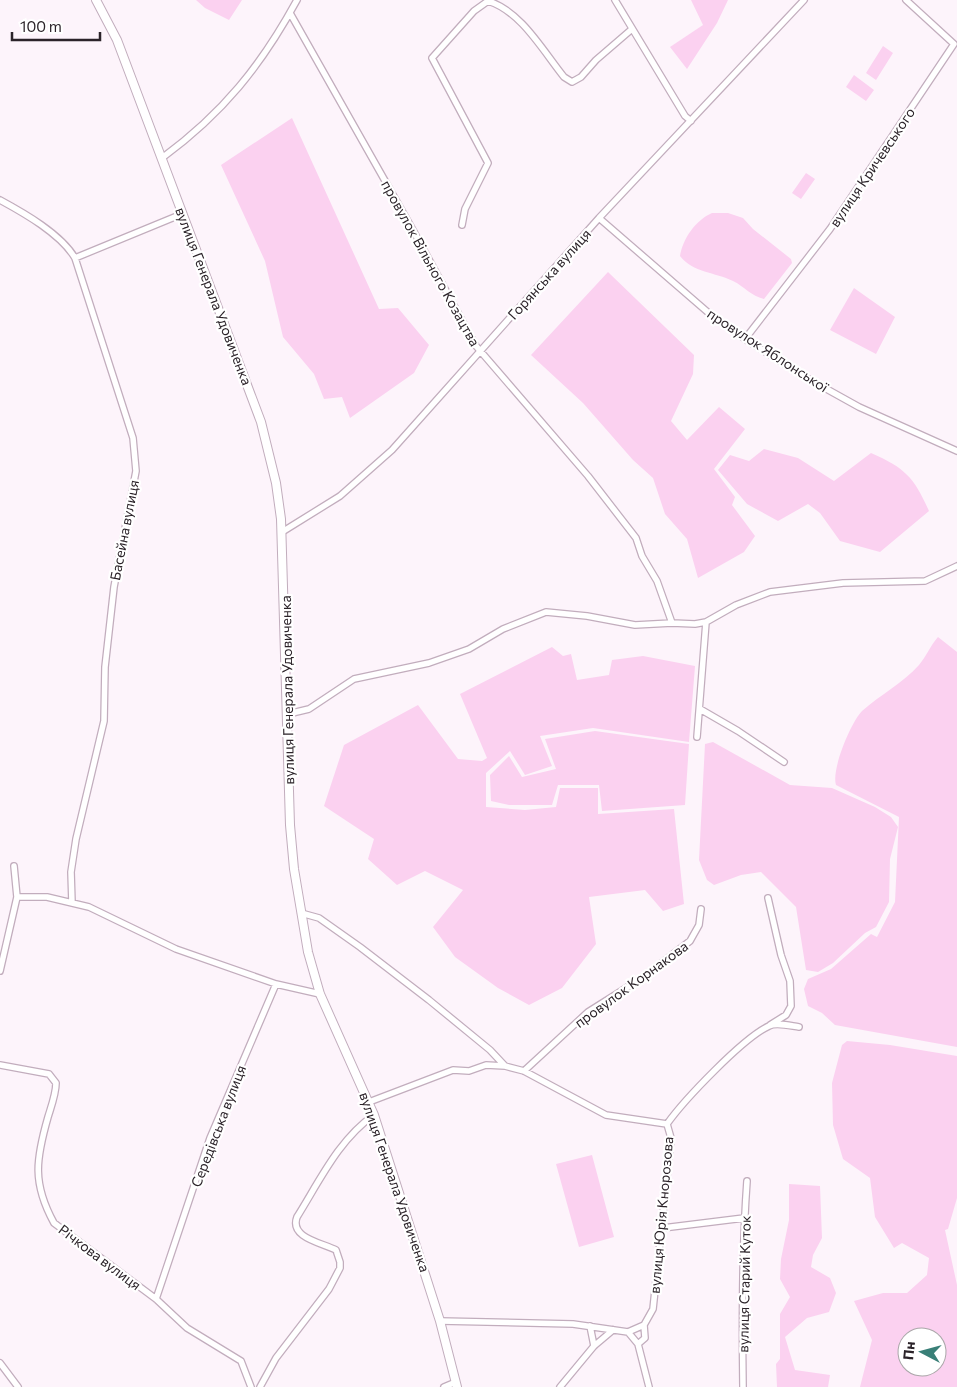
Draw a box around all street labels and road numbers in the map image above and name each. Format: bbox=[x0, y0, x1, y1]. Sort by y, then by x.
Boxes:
street label: вулиця Кричевського bbox=[826, 104, 918, 230]
street label: провулок Вільного Козацтва bbox=[378, 177, 484, 349]
street label: вулиця Генерала Удовиченка bbox=[172, 205, 256, 387]
street label: Горянська вулиця bbox=[504, 225, 594, 323]
street label: провулок Яблонської bbox=[704, 305, 832, 396]
street label: Басейна вулиця bbox=[106, 478, 142, 582]
street label: вулиця Генерала Удовиченка bbox=[277, 595, 297, 785]
street label: провулок Корнакова bbox=[571, 937, 691, 1031]
street label: Середівська вулиця bbox=[187, 1063, 249, 1189]
street label: вулиця Генерала Удовиченка bbox=[356, 1090, 434, 1274]
street label: вулиця Юрія Кнорозова bbox=[646, 1136, 676, 1294]
street label: вулиця Старий Куток bbox=[734, 1215, 754, 1353]
street label: Річкова вулиця bbox=[56, 1221, 144, 1293]

